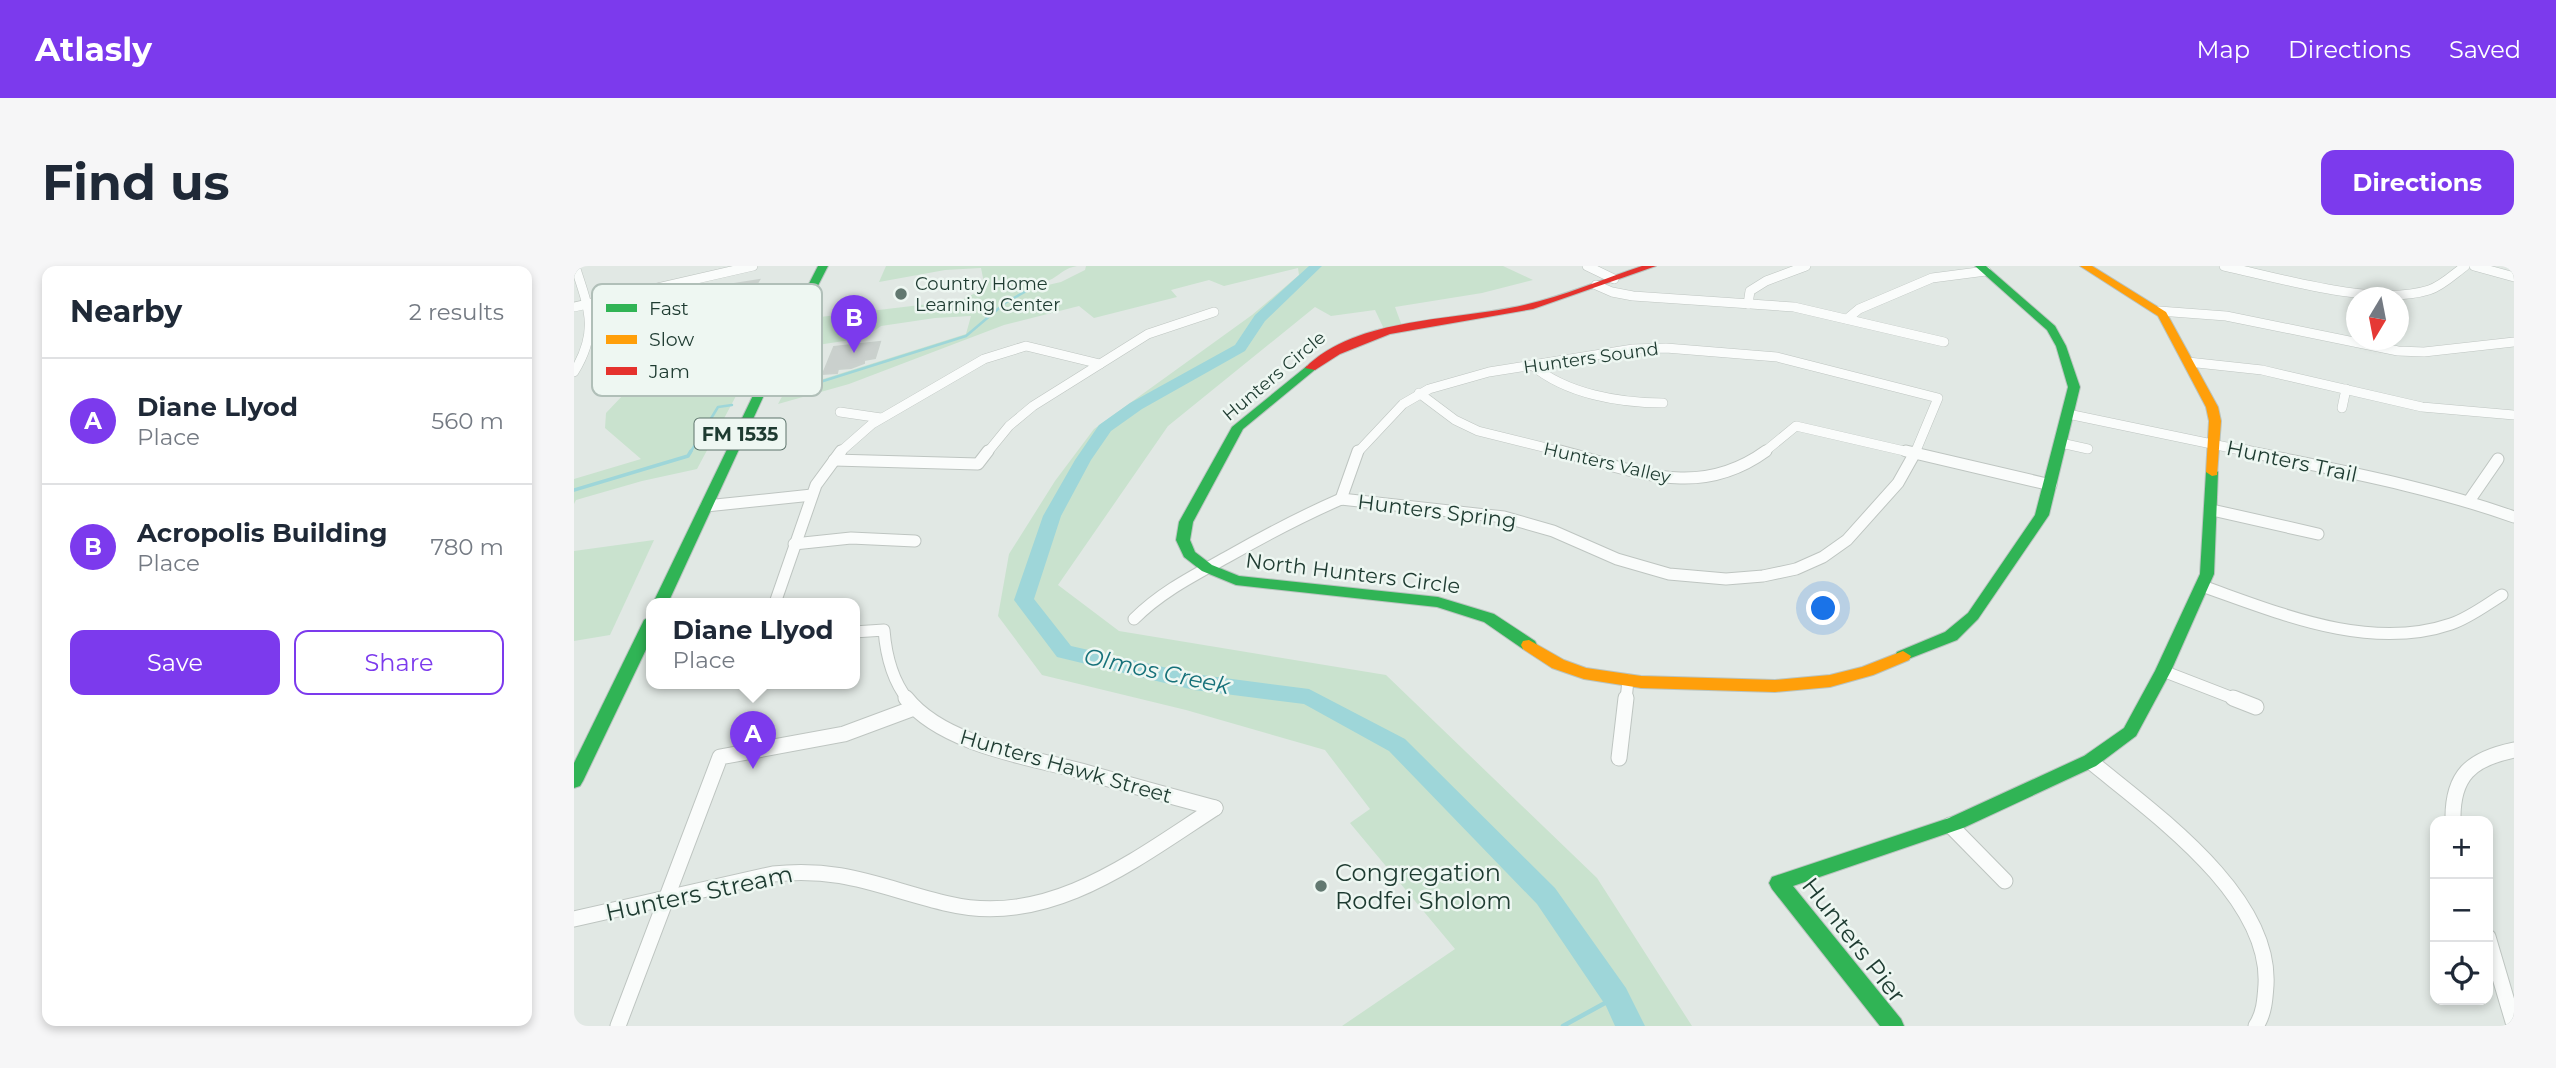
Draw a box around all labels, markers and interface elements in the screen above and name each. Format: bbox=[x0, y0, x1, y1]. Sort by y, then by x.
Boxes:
text: Atlasly bbox=[35, 29, 152, 69]
text: Map bbox=[2197, 35, 2250, 64]
text: Directions bbox=[2288, 35, 2411, 64]
text: Saved bbox=[2449, 35, 2521, 64]
button: Directions bbox=[2321, 150, 2514, 215]
text: Find us bbox=[42, 153, 230, 212]
place label: Country Home Learning Center bbox=[915, 273, 1060, 316]
legend bbox=[592, 284, 822, 396]
marker: Country Home Learning Center bbox=[893, 286, 909, 302]
north arrow bbox=[2346, 287, 2409, 350]
text: Nearby bbox=[70, 293, 182, 330]
pin: B bbox=[831, 295, 877, 353]
text: Fast bbox=[649, 297, 689, 320]
text: 2 results bbox=[409, 298, 504, 326]
street label: Hunters Circle bbox=[1218, 326, 1330, 425]
text: Slow bbox=[649, 328, 694, 351]
street label: Hunters Sound bbox=[1522, 338, 1660, 378]
text: Jam bbox=[648, 360, 690, 383]
text: Diane Llyod bbox=[137, 391, 298, 423]
text: A bbox=[84, 407, 102, 435]
text: 560 m bbox=[431, 407, 504, 435]
road number: FM 1535 bbox=[694, 418, 786, 450]
text: Place bbox=[137, 423, 200, 451]
street label: Hunters Trail bbox=[2224, 435, 2360, 487]
street label: Hunters Valley bbox=[1541, 438, 1673, 488]
street label: Hunters Spring bbox=[1356, 489, 1518, 533]
text: Acropolis Building bbox=[137, 517, 387, 549]
text: B bbox=[84, 533, 102, 561]
text: 780 m bbox=[431, 533, 504, 561]
street label: North Hunters Circle bbox=[1244, 547, 1462, 599]
text: Place bbox=[137, 549, 200, 577]
your location bbox=[1806, 591, 1840, 625]
popup bbox=[646, 598, 860, 689]
text: Diane Llyod bbox=[673, 614, 833, 646]
button: Save bbox=[70, 630, 280, 695]
button: Share bbox=[294, 630, 504, 695]
water label: Olmos Creek bbox=[1081, 642, 1234, 700]
text: Place bbox=[673, 646, 735, 674]
pin: A bbox=[730, 711, 776, 769]
street label: Hunters Hawk Street bbox=[957, 724, 1175, 808]
map controls bbox=[2430, 816, 2493, 1005]
button: + bbox=[2430, 816, 2493, 879]
place label: Congregation Rodfei Sholom bbox=[1335, 858, 1512, 915]
street label: Hunters Stream bbox=[603, 859, 795, 927]
street label: Hunters Pier bbox=[1796, 872, 1912, 1008]
marker: Congregation Rodfei Sholom bbox=[1313, 878, 1329, 894]
button: − bbox=[2430, 879, 2493, 942]
button: locate bbox=[2430, 942, 2493, 1005]

